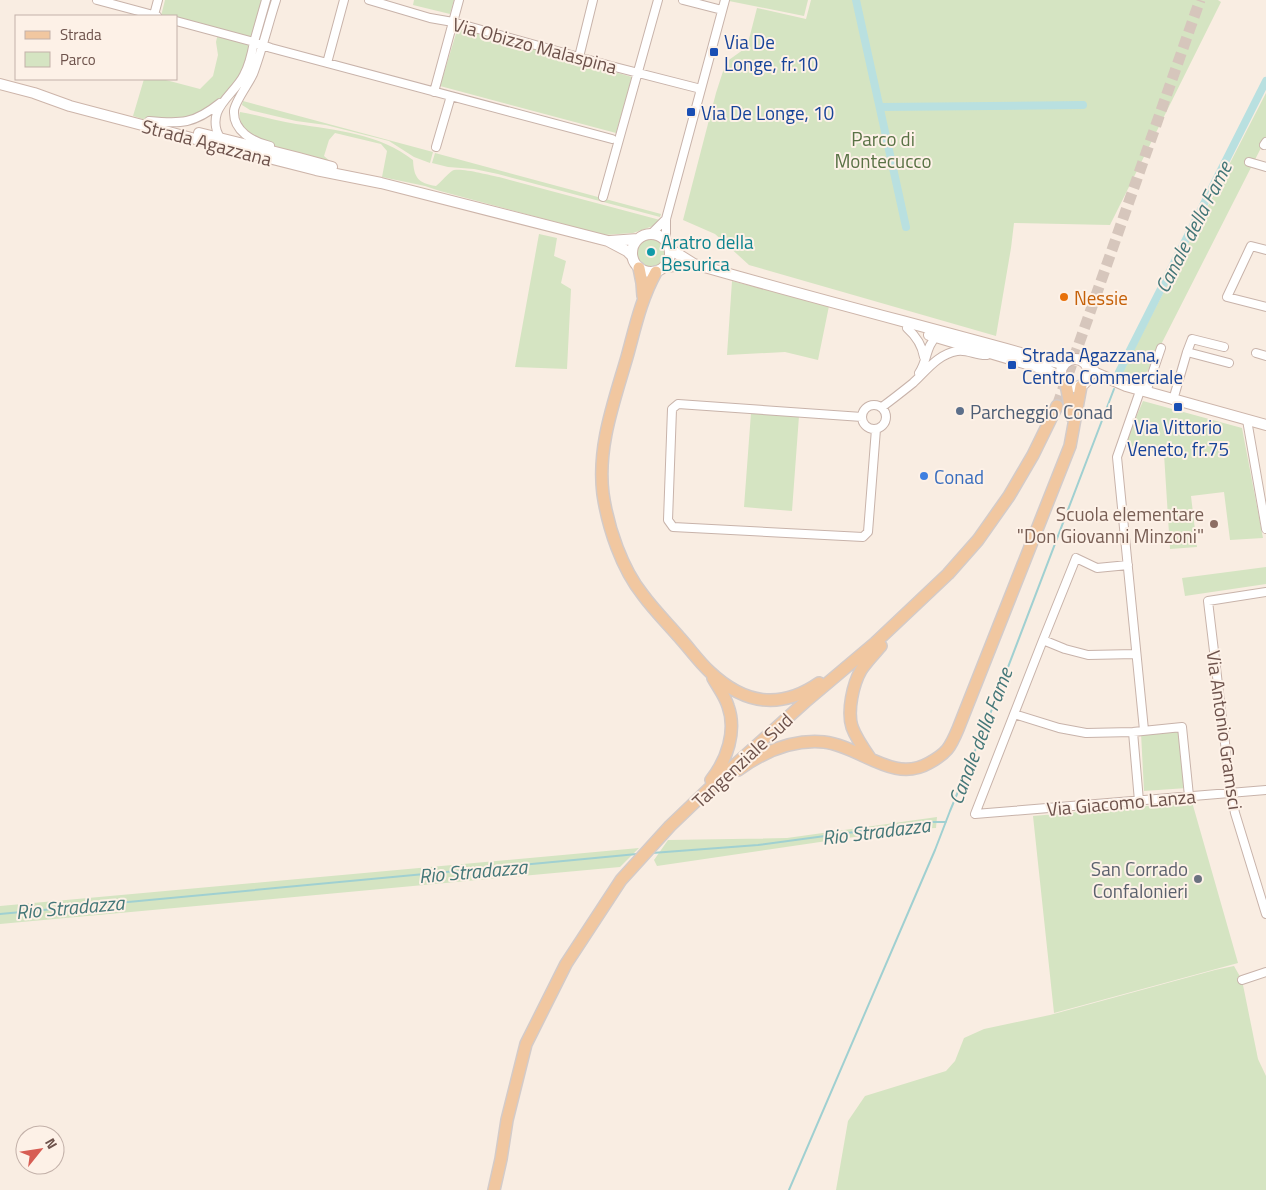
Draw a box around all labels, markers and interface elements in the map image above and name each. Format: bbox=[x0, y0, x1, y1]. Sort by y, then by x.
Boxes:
street label: Via Obizzo Malaspina bbox=[450, 9, 621, 81]
legend bbox=[15, 15, 178, 80]
text: Strada bbox=[60, 23, 102, 46]
place label: Via De Longe, fr.10 bbox=[724, 27, 818, 78]
marker: Via De Longe, fr.10 bbox=[708, 46, 720, 58]
text: Parco bbox=[60, 48, 96, 71]
place label: Via De Longe, 10 bbox=[701, 98, 834, 127]
marker: Via De Longe, 10 bbox=[685, 106, 697, 118]
street label: Strada Agazzana bbox=[139, 111, 276, 173]
park label: Parco di Montecucco bbox=[834, 124, 932, 175]
water label: Canale della Fame bbox=[1146, 154, 1240, 298]
place label: Aratro della Besurica bbox=[661, 227, 754, 278]
marker: Aratro della Besurica bbox=[645, 246, 657, 258]
place label: Nessie bbox=[1074, 283, 1128, 312]
marker: Nessie bbox=[1058, 291, 1070, 303]
place label: Strada Agazzana, Centro Commerciale bbox=[1022, 340, 1183, 391]
marker: Strada Agazzana, Centro Commerciale bbox=[1006, 359, 1018, 371]
place label: Parcheggio Conad bbox=[970, 397, 1113, 426]
marker: Via Vittorio Veneto, fr.75 bbox=[1172, 401, 1184, 413]
marker: Parcheggio Conad bbox=[954, 405, 966, 417]
place label: Via Vittorio Veneto, fr.75 bbox=[1127, 412, 1229, 463]
place label: Conad bbox=[934, 462, 984, 491]
marker: Conad bbox=[918, 470, 930, 482]
place label: Scuola elementare "Don Giovanni Minzoni" bbox=[1017, 499, 1204, 550]
marker: Scuola elementare "Don Giovanni Minzoni" bbox=[1208, 518, 1220, 530]
street label: Via Antonio Gramsci bbox=[1199, 648, 1251, 812]
water label: Canale della Fame bbox=[940, 662, 1021, 809]
street label: Tangenziale Sud bbox=[685, 706, 799, 814]
street label: Via Giacomo Lanza bbox=[1045, 781, 1197, 823]
water label: Rio Stradazza bbox=[820, 809, 933, 853]
water label: Rio Stradazza bbox=[418, 851, 529, 891]
place label: San Corrado Confalonieri bbox=[1091, 854, 1188, 905]
marker: San Corrado Confalonieri bbox=[1192, 873, 1204, 885]
water label: Rio Stradazza bbox=[15, 887, 126, 927]
north arrow bbox=[15, 1125, 65, 1175]
text: N bbox=[40, 1134, 63, 1153]

